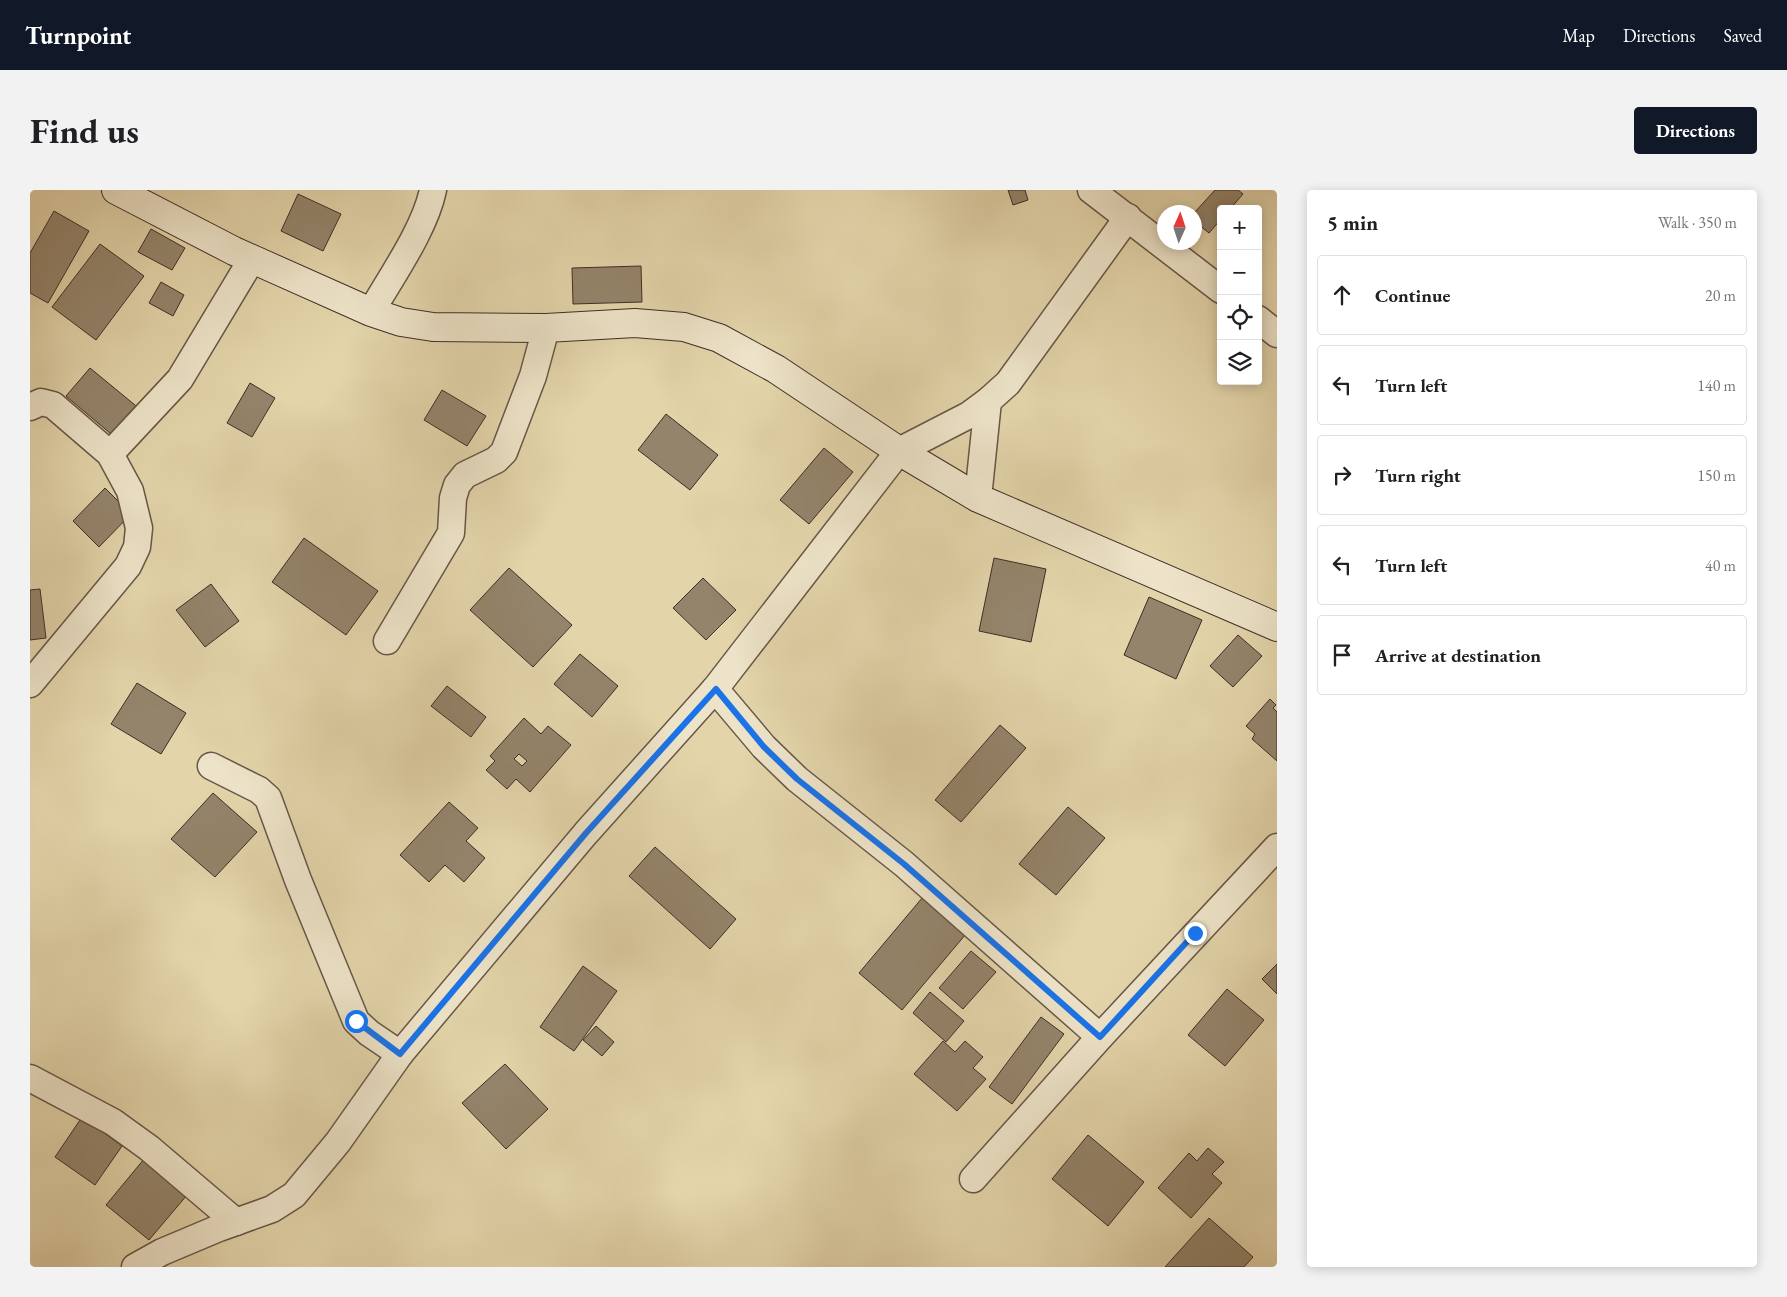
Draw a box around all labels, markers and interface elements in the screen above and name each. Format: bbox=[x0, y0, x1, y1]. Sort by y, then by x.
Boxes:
text: Turnpoint bbox=[25, 20, 131, 51]
text: Map bbox=[1563, 24, 1595, 47]
text: Directions bbox=[1623, 24, 1695, 47]
text: Saved bbox=[1723, 24, 1762, 47]
button: Directions bbox=[1634, 107, 1757, 154]
text: Find us bbox=[30, 108, 139, 153]
north arrow bbox=[1157, 205, 1202, 250]
map controls bbox=[1217, 205, 1262, 385]
button: + bbox=[1217, 205, 1262, 250]
text: 5 min bbox=[1327, 209, 1378, 236]
text: Walk · 350 m bbox=[1658, 212, 1737, 233]
button: − bbox=[1217, 250, 1262, 295]
icon: ahead bbox=[1328, 281, 1356, 309]
text: Continue bbox=[1375, 283, 1450, 308]
text: 20 m bbox=[1705, 285, 1736, 306]
button: locate bbox=[1217, 295, 1262, 340]
button: layers bbox=[1217, 340, 1262, 385]
icon: left bbox=[1328, 371, 1356, 399]
text: Turn left bbox=[1375, 373, 1447, 398]
text: 140 m bbox=[1697, 375, 1736, 396]
icon: right bbox=[1328, 461, 1356, 489]
text: Turn right bbox=[1375, 463, 1461, 488]
text: 150 m bbox=[1697, 465, 1736, 486]
icon: left bbox=[1328, 551, 1356, 579]
text: Turn left bbox=[1375, 553, 1447, 578]
text: 40 m bbox=[1705, 555, 1736, 576]
icon: arrive bbox=[1328, 641, 1356, 669]
text: Arrive at destination bbox=[1375, 643, 1541, 668]
route end bbox=[1184, 922, 1207, 945]
route start bbox=[345, 1010, 368, 1033]

